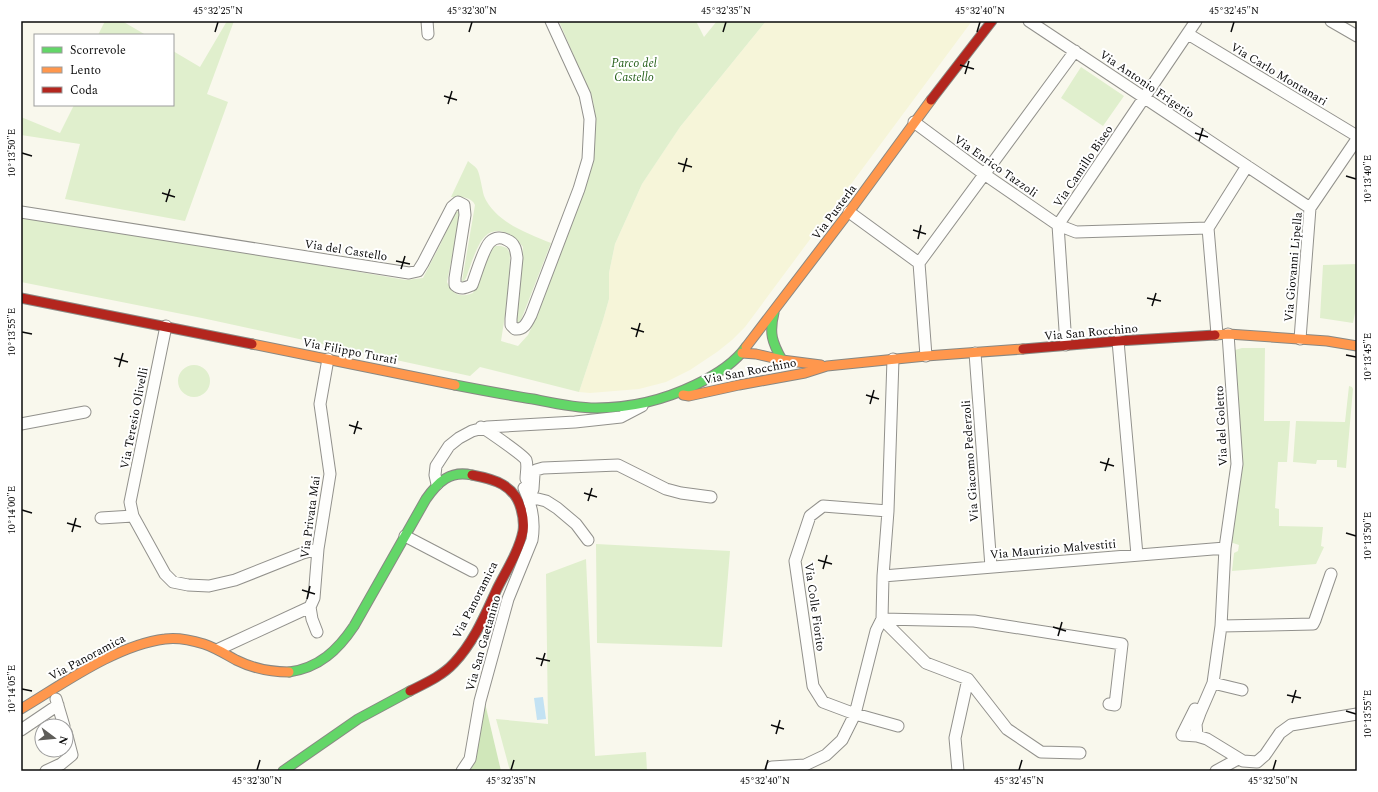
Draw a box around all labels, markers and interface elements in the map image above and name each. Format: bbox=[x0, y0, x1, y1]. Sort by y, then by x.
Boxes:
text: 45°32'25"N bbox=[193, 3, 243, 19]
text: 45°32'30"N bbox=[447, 3, 497, 19]
text: 45°32'35"N bbox=[701, 3, 751, 19]
text: 45°32'40"N bbox=[955, 3, 1005, 19]
text: 45°32'45"N bbox=[1209, 3, 1259, 19]
legend bbox=[34, 34, 174, 106]
street label: Via Carlo Montanari bbox=[1227, 38, 1331, 111]
text: Scorrevole bbox=[70, 41, 126, 60]
street label: Via Antonio Frigerio bbox=[1095, 45, 1198, 123]
park label: Parco del Castello bbox=[611, 54, 657, 87]
text: Lento bbox=[70, 61, 101, 80]
text: Coda bbox=[70, 81, 98, 100]
street label: Via Camillo Biseo bbox=[1049, 121, 1118, 211]
text: 10°13'50"E bbox=[4, 129, 20, 177]
street label: Via Enrico Tazzoli bbox=[950, 130, 1042, 203]
text: 10°13'40"E bbox=[1360, 155, 1376, 203]
street label: Via Pusterla bbox=[807, 180, 862, 244]
street label: Via Giovanni Lipella bbox=[1279, 211, 1308, 323]
street label: Via del Castello bbox=[303, 235, 389, 266]
text: 10°13'55"E bbox=[4, 308, 20, 356]
street label: Via San Rocchino bbox=[1043, 319, 1139, 346]
street label: Via Filippo Turati bbox=[301, 333, 399, 370]
text: 10°13'45"E bbox=[1360, 333, 1376, 381]
street label: Via San Rocchino bbox=[702, 353, 798, 390]
street label: Via Teresio Olivelli bbox=[115, 365, 154, 471]
street label: Via del Goletto bbox=[1210, 385, 1233, 467]
street label: Via Giacomo Pederzoli bbox=[957, 399, 984, 523]
street label: Via Privata Mai bbox=[295, 474, 326, 560]
text: 10°14'00"E bbox=[4, 486, 20, 534]
text: 10°13'50"E bbox=[1360, 512, 1376, 560]
street label: Via Maurizio Malvestiti bbox=[989, 534, 1117, 564]
street label: Via Panoramica bbox=[448, 558, 503, 642]
street label: Via Colle Fiorito bbox=[799, 562, 830, 653]
street label: Via San Gaetanino bbox=[461, 593, 506, 693]
street label: Via Panoramica bbox=[45, 629, 129, 686]
text: 10°14'05"E bbox=[4, 665, 20, 713]
text: 10°13'55"E bbox=[1360, 690, 1376, 738]
north arrow bbox=[34, 718, 74, 758]
text: N bbox=[54, 734, 73, 747]
text: 45°32'30"N bbox=[232, 773, 282, 789]
text: 45°32'35"N bbox=[486, 773, 536, 789]
text: 45°32'40"N bbox=[740, 773, 790, 789]
text: 45°32'45"N bbox=[994, 773, 1044, 789]
text: 45°32'50"N bbox=[1248, 773, 1298, 789]

